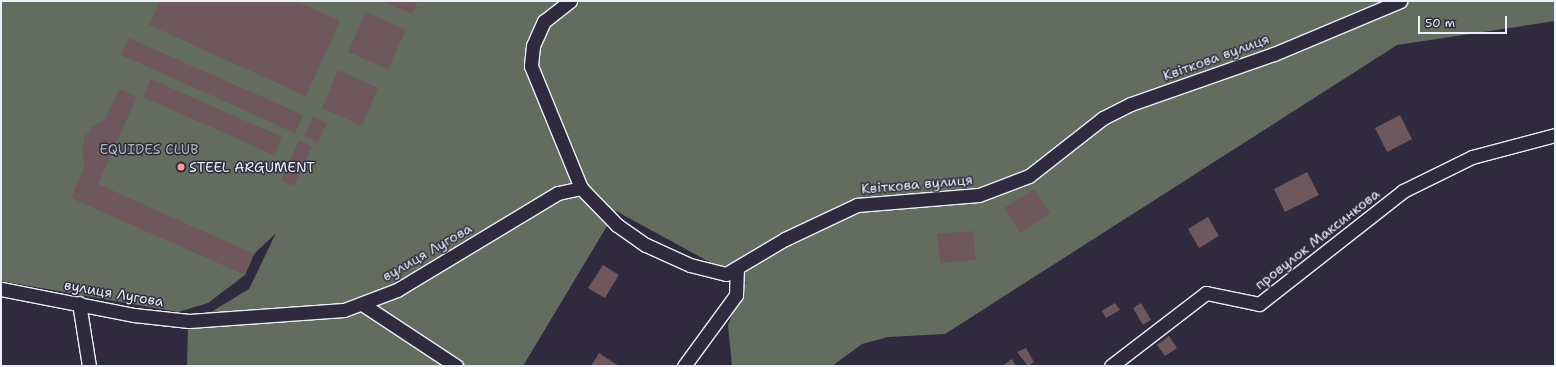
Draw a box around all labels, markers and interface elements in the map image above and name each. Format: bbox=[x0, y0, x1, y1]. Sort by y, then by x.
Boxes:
scale bar bbox=[1420, 8, 1509, 34]
text: 50 m bbox=[1425, 15, 1455, 31]
street label: Квіткова вулиця bbox=[1160, 30, 1272, 84]
park label: EQUIDES CLUB bbox=[99, 141, 199, 157]
place label: STEEL ARGUMENT bbox=[189, 159, 315, 175]
marker: STEEL ARGUMENT bbox=[176, 162, 186, 172]
street label: Квіткова вулиця bbox=[860, 171, 974, 197]
street label: провулок Максинкова bbox=[1251, 185, 1383, 293]
street label: вулиця Лугова bbox=[379, 220, 475, 284]
street label: вулиця Лугова bbox=[63, 276, 165, 310]

